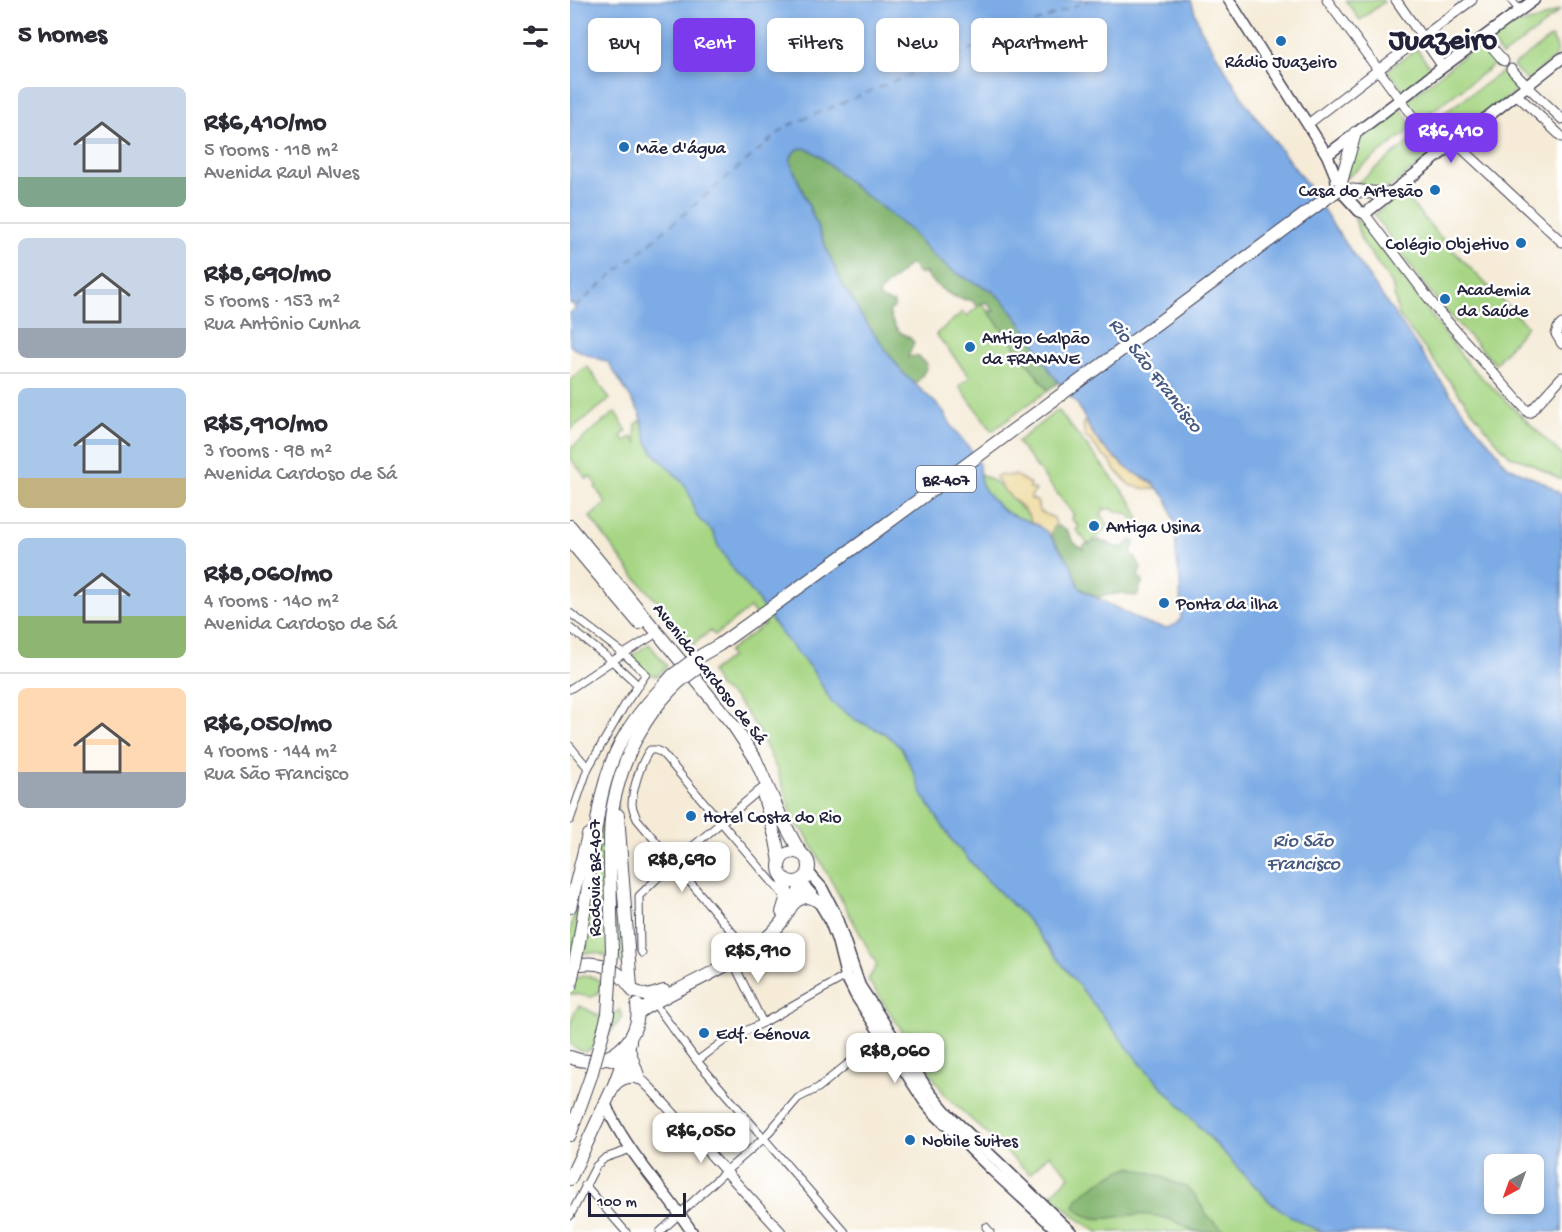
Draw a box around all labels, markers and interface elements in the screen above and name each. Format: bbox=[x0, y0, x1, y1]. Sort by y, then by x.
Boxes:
chip: Buy bbox=[588, 18, 661, 72]
chip: Rent bbox=[673, 18, 755, 72]
chip: Filters bbox=[767, 18, 864, 72]
chip: New bbox=[876, 18, 959, 72]
chip: Apartment bbox=[971, 18, 1107, 72]
icon: filters bbox=[519, 20, 552, 53]
text: 5 homes bbox=[18, 21, 107, 52]
district label: Juazeiro bbox=[1388, 25, 1497, 60]
marker: Rádio Juazeiro bbox=[1274, 34, 1288, 48]
place label: Rádio Juazeiro bbox=[1225, 53, 1337, 74]
text: R$6,410/mo bbox=[204, 109, 326, 140]
icon: home bbox=[66, 111, 138, 183]
pin: R$6,410 bbox=[1396, 113, 1506, 164]
text: R$6,410 bbox=[1419, 121, 1483, 144]
place label: Mãe d'água bbox=[636, 139, 727, 160]
text: 5 rooms · 118 m² bbox=[204, 140, 338, 163]
marker: Mãe d'água bbox=[617, 140, 631, 154]
text: Avenida Raul Alves bbox=[204, 163, 359, 186]
place label: Casa do Artesão bbox=[1299, 182, 1423, 203]
marker: Casa do Artesão bbox=[1428, 183, 1442, 197]
place label: Colégio Objetivo bbox=[1386, 235, 1509, 256]
marker: Colégio Objetivo bbox=[1514, 236, 1528, 250]
text: R$8,690/mo bbox=[204, 260, 331, 291]
icon: home bbox=[66, 262, 138, 334]
place label: Academia da Saúde bbox=[1457, 281, 1531, 323]
text: 5 rooms · 153 m² bbox=[204, 291, 340, 314]
marker: Academia da Saúde bbox=[1438, 292, 1452, 306]
text: Rua Antônio Cunha bbox=[204, 314, 360, 337]
water label: Rio São Francisco bbox=[1102, 314, 1207, 439]
place label: Antigo Galpão da FRANAVE bbox=[982, 329, 1090, 371]
marker: Antigo Galpão da FRANAVE bbox=[963, 340, 977, 354]
text: R$5,910/mo bbox=[204, 410, 328, 441]
icon: home bbox=[66, 412, 138, 484]
text: 3 rooms · 98 m² bbox=[204, 441, 332, 464]
text: Avenida Cardoso de Sá bbox=[204, 464, 397, 487]
road number: BR-407 bbox=[916, 466, 976, 492]
place label: Antiga Usina bbox=[1106, 518, 1201, 539]
marker: Antiga Usina bbox=[1087, 519, 1101, 533]
text: R$8,060/mo bbox=[204, 560, 333, 591]
icon: home bbox=[66, 562, 138, 634]
text: 4 rooms · 140 m² bbox=[204, 591, 339, 614]
place label: Ponta da ilha bbox=[1175, 595, 1279, 616]
marker: Ponta da ilha bbox=[1157, 596, 1171, 610]
street label: Avenida Cardoso de Sá bbox=[647, 600, 771, 750]
text: Avenida Cardoso de Sá bbox=[204, 614, 397, 637]
text: R$6,050/mo bbox=[204, 710, 332, 741]
icon: home bbox=[66, 712, 138, 784]
text: 4 rooms · 144 m² bbox=[204, 741, 337, 764]
text: Rua São Francisco bbox=[204, 764, 349, 787]
place label: Hotel Costa do Rio bbox=[703, 808, 842, 829]
marker: Hotel Costa do Rio bbox=[684, 809, 698, 823]
street label: Rodovia BR-407 bbox=[586, 819, 607, 937]
water label: Rio São Francisco bbox=[1266, 831, 1341, 877]
pin: R$8,690 bbox=[627, 842, 737, 893]
text: R$8,690 bbox=[648, 850, 716, 873]
pin: R$5,910 bbox=[703, 933, 813, 984]
text: R$5,910 bbox=[725, 941, 791, 964]
place label: Edf. Génova bbox=[716, 1025, 811, 1046]
marker: Edf. Génova bbox=[697, 1026, 711, 1040]
pin: R$8,060 bbox=[840, 1033, 950, 1084]
text: R$8,060 bbox=[860, 1041, 930, 1064]
pin: R$6,050 bbox=[646, 1113, 756, 1164]
text: R$6,050 bbox=[666, 1121, 736, 1144]
place label: Nobile Suites bbox=[922, 1132, 1019, 1153]
marker: Nobile Suites bbox=[903, 1133, 917, 1147]
north arrow bbox=[1484, 1154, 1544, 1214]
map controls bbox=[1484, 1154, 1544, 1214]
scale bar bbox=[588, 1190, 686, 1218]
text: 100 m bbox=[597, 1194, 637, 1213]

